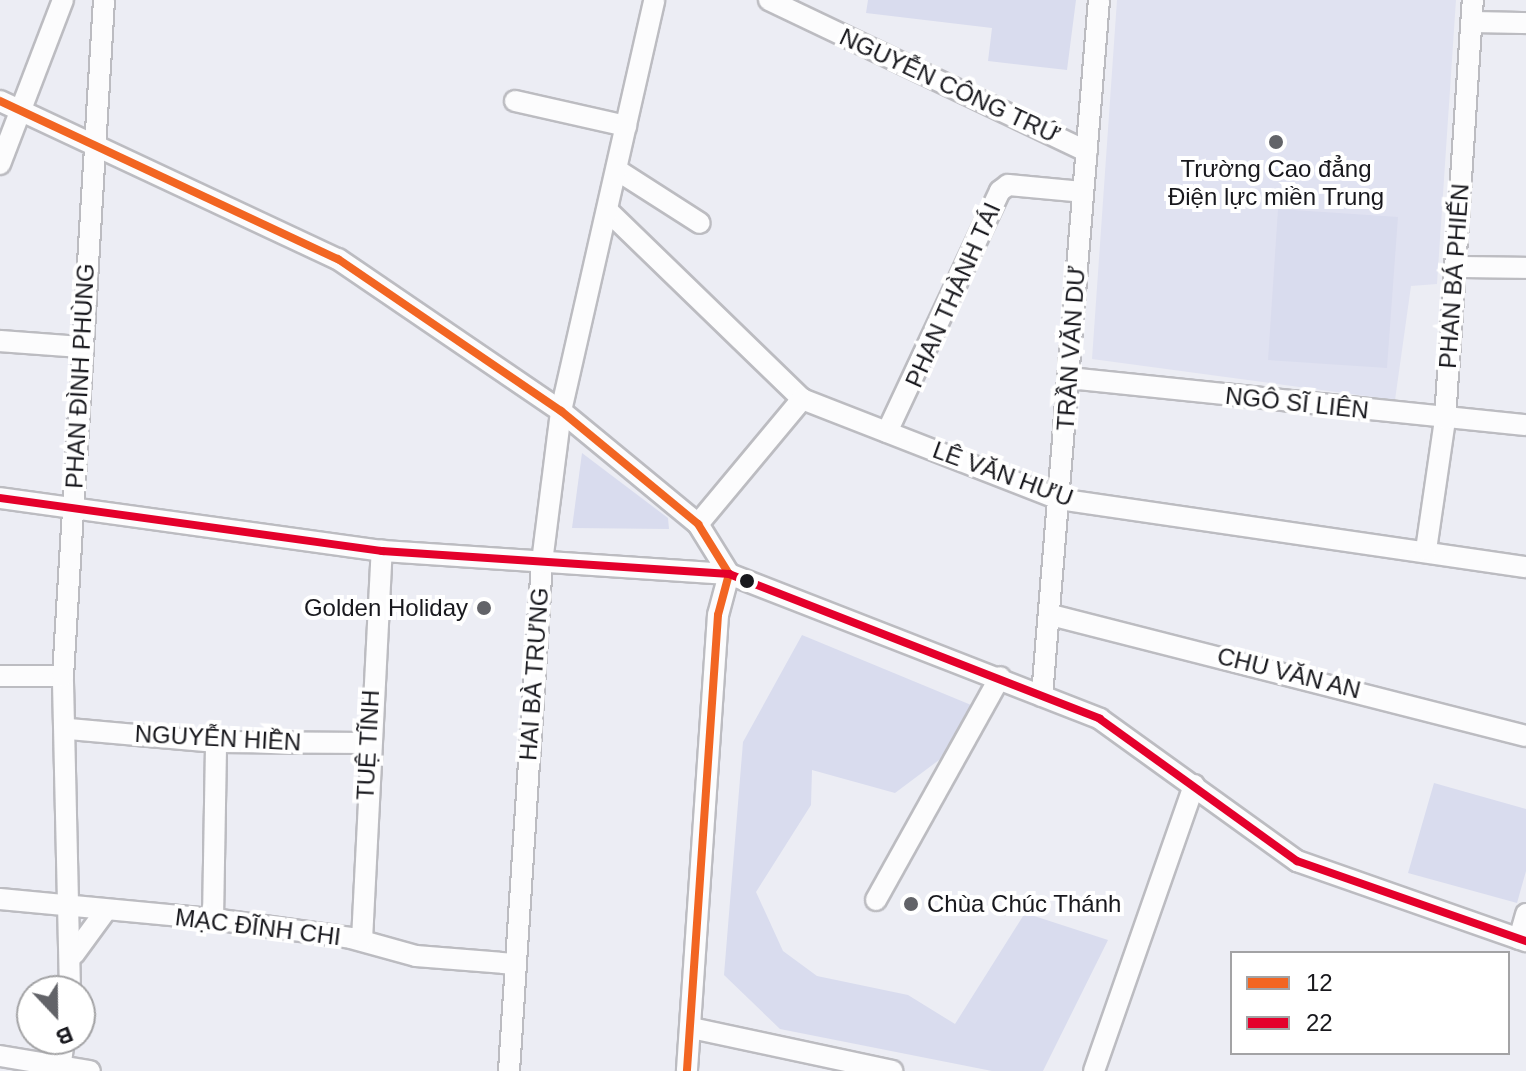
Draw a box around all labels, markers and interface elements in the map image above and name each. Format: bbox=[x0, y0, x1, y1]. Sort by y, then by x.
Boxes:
street label: NGUYỄN CÔNG TRỨ bbox=[835, 22, 1065, 150]
marker: Trường Cao đẳng Điện lực miền Trung bbox=[1267, 133, 1285, 151]
place label: Trường Cao đẳng Điện lực miền Trung bbox=[1168, 155, 1384, 211]
street label: PHAN BÁ PHIẾN bbox=[1433, 183, 1475, 369]
street label: PHAN THÀNH TÁI bbox=[899, 198, 1007, 392]
street label: PHAN ĐÌNH PHÙNG bbox=[60, 263, 100, 489]
street label: TRẦN VĂN DƯ bbox=[1051, 264, 1091, 432]
street label: NGÔ SĨ LIÊN bbox=[1224, 381, 1370, 425]
street label: LÊ VĂN HƯU bbox=[929, 435, 1077, 513]
unlabelled marker bbox=[739, 573, 755, 589]
street label: HAI BÀ TRƯNG bbox=[514, 586, 554, 762]
place label: Golden Holiday bbox=[304, 594, 468, 622]
marker: Golden Holiday bbox=[475, 599, 493, 617]
street label: CHU VĂN AN bbox=[1214, 641, 1364, 705]
street label: TUỆ TĨNH bbox=[351, 689, 385, 801]
street label: NGUYỄN HIỀN bbox=[134, 719, 302, 757]
place label: Chùa Chúc Thánh bbox=[927, 890, 1122, 918]
marker: Chùa Chúc Thánh bbox=[902, 895, 920, 913]
street label: MẠC ĐĨNH CHI bbox=[174, 903, 342, 951]
legend bbox=[1230, 951, 1510, 1055]
text: 12 bbox=[1306, 969, 1333, 996]
north arrow bbox=[16, 975, 96, 1055]
text: 22 bbox=[1306, 1009, 1333, 1036]
text: B bbox=[52, 1021, 76, 1050]

